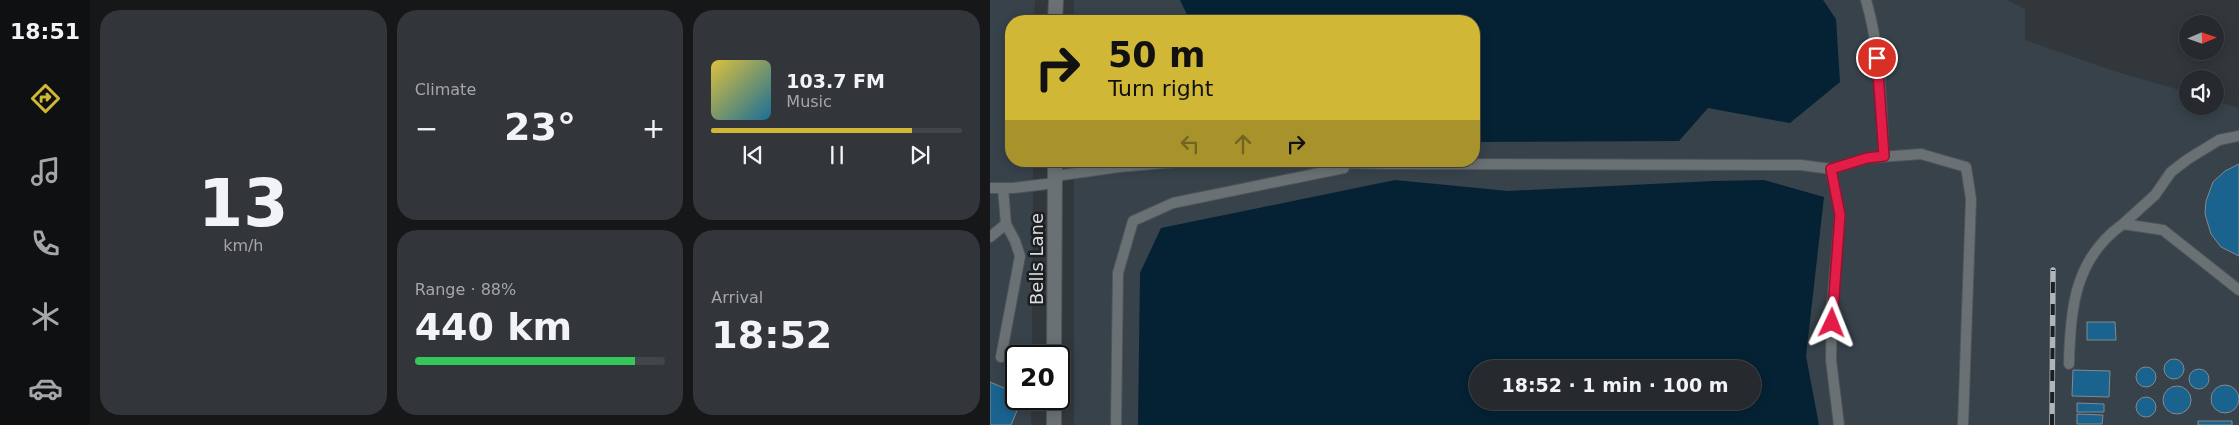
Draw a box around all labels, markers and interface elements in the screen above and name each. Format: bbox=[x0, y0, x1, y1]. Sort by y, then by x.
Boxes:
north arrow bbox=[2179, 15, 2224, 60]
map controls bbox=[2179, 15, 2224, 115]
text: 18:51 bbox=[10, 19, 80, 44]
icon: right bbox=[1025, 35, 1090, 100]
text: 50 m bbox=[1108, 35, 1205, 75]
pin bbox=[1856, 37, 1898, 79]
icon: arrive bbox=[1863, 44, 1891, 72]
text: 103.7 FM bbox=[786, 70, 885, 92]
button: sound bbox=[2179, 70, 2224, 115]
text: Turn right bbox=[1108, 76, 1213, 101]
text: Climate bbox=[415, 80, 476, 99]
icon: directions bbox=[28, 81, 63, 116]
text: Music bbox=[786, 92, 832, 111]
text: 23° bbox=[504, 105, 576, 149]
text: − bbox=[415, 112, 438, 145]
text: + bbox=[642, 112, 665, 145]
icon: left bbox=[1176, 130, 1204, 158]
icon: ahead bbox=[1229, 130, 1257, 158]
icon: right bbox=[1282, 130, 1310, 158]
icon: previous bbox=[739, 141, 767, 169]
icon: pause bbox=[823, 141, 851, 169]
icon: next bbox=[906, 141, 934, 169]
icon: music bbox=[28, 154, 63, 189]
text: 13 bbox=[198, 166, 289, 241]
street label: Bells Lane bbox=[1026, 213, 1047, 305]
icon: phone bbox=[28, 226, 63, 261]
text: km/h bbox=[223, 236, 264, 255]
text: Range · 88% bbox=[415, 280, 516, 299]
text: Arrival bbox=[711, 288, 763, 307]
position arrow bbox=[1805, 296, 1857, 348]
icon: climate bbox=[28, 299, 63, 334]
text: 440 km bbox=[415, 305, 572, 349]
text: 18:52 bbox=[711, 313, 832, 357]
speed limit sign: 20 bbox=[1005, 345, 1070, 410]
icon: car bbox=[28, 371, 63, 406]
text: 18:52 · 1 min · 100 m bbox=[1501, 374, 1729, 396]

